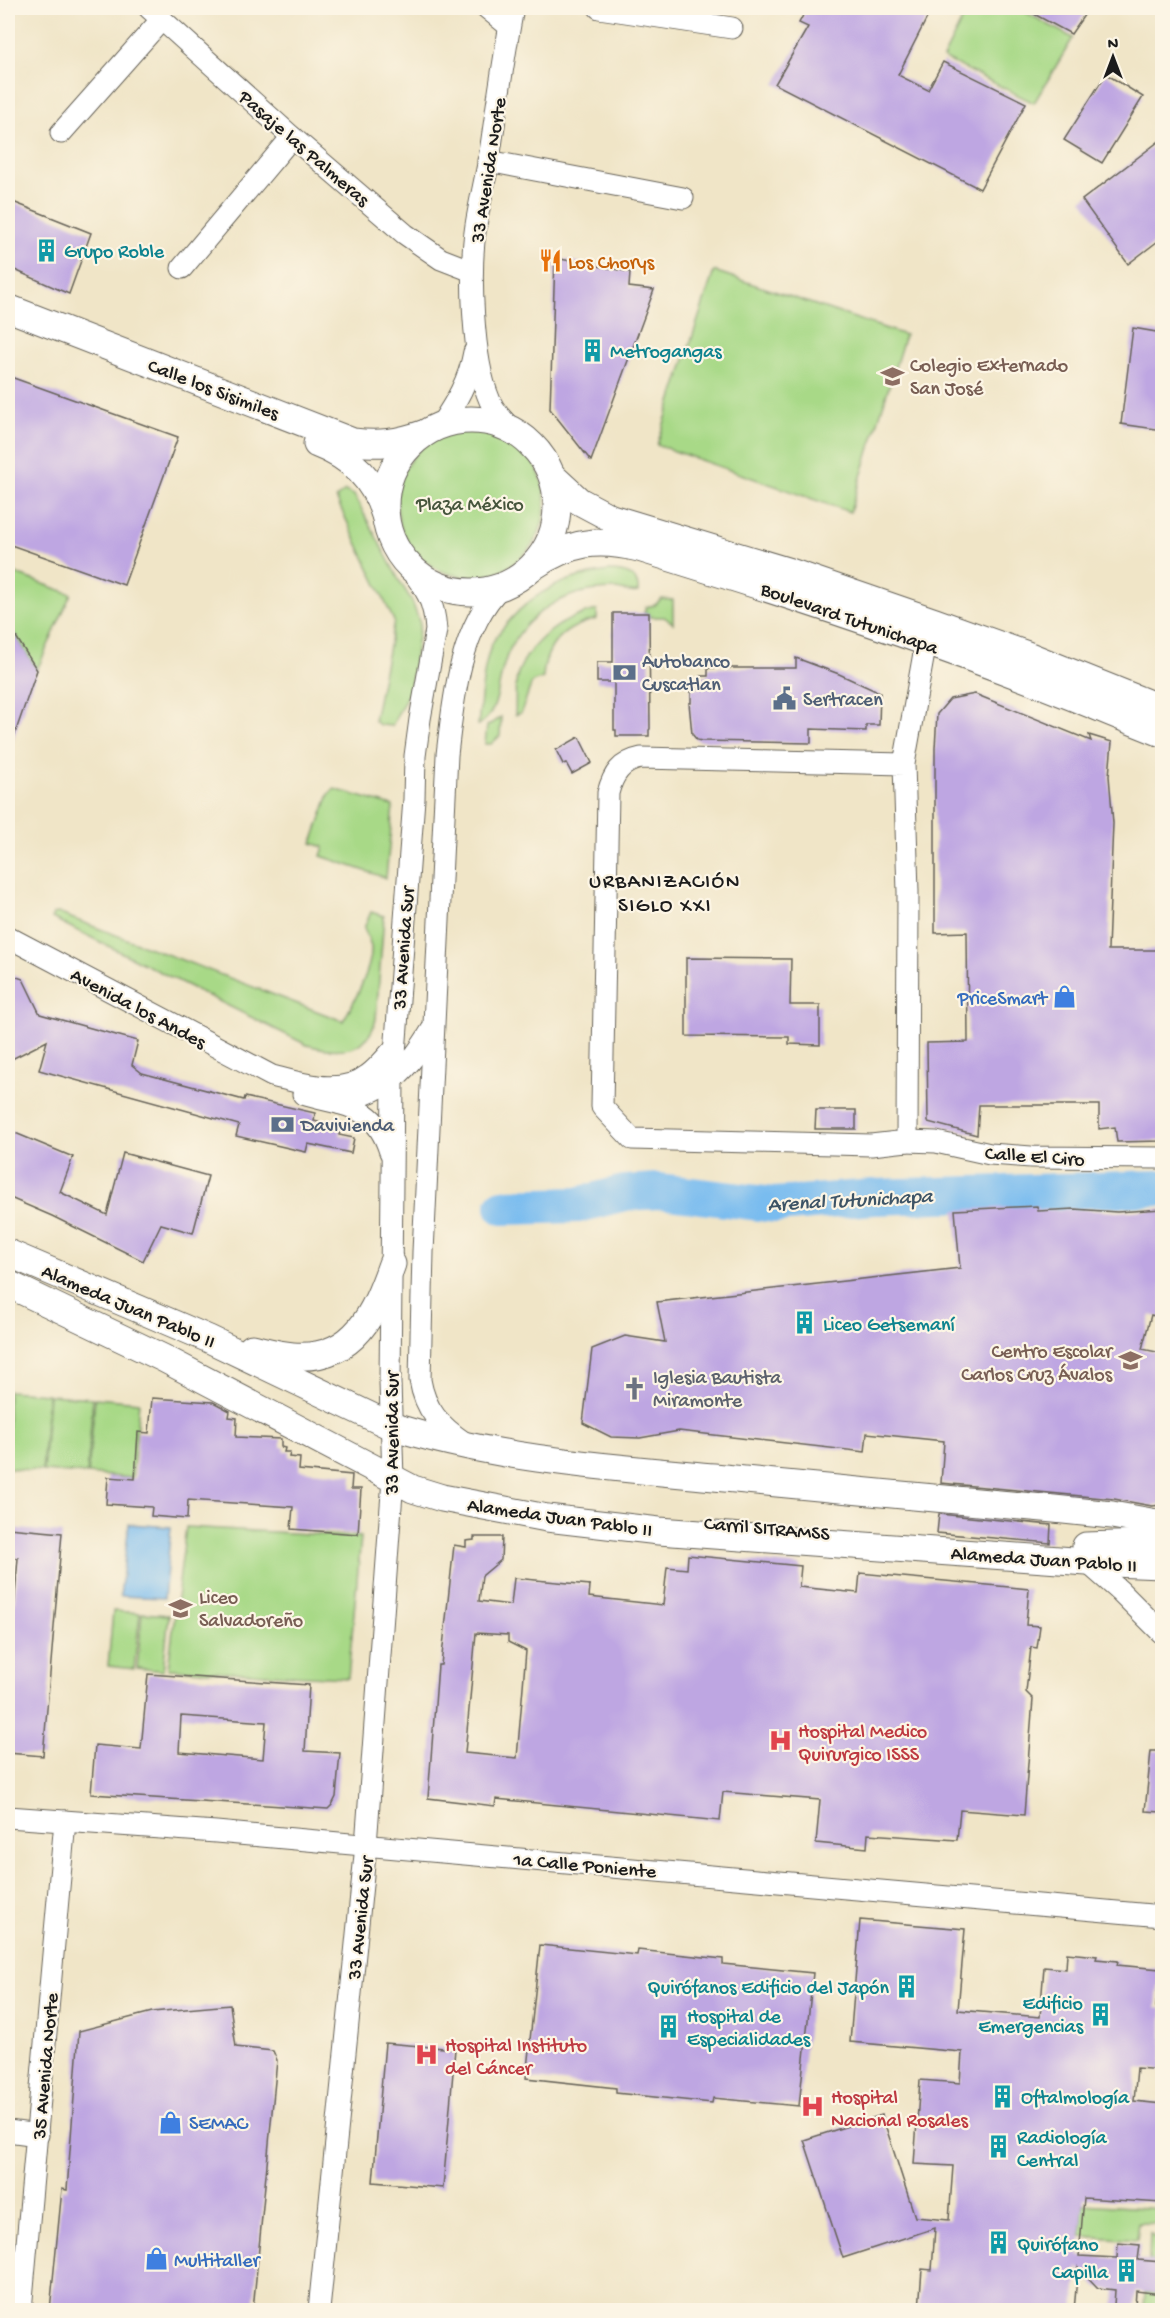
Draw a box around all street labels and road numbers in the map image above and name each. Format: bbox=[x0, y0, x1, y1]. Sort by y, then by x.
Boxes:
street label: Pasaje las Palmeras bbox=[232, 86, 373, 213]
street label: 33 Avenida Norte bbox=[467, 96, 513, 246]
street label: Calle los Sisimiles bbox=[144, 356, 282, 427]
street label: Boulevard Tutunichapa bbox=[756, 579, 941, 662]
street label: 33 Avenida Sur bbox=[390, 884, 421, 1012]
street label: Avenida los Andes bbox=[66, 965, 210, 1056]
street label: Calle El Ciro bbox=[984, 1144, 1085, 1173]
street label: Alameda Juan Pablo II bbox=[37, 1261, 218, 1355]
street label: 33 Avenida Sur bbox=[383, 1369, 406, 1496]
street label: Alameda Juan Pablo II bbox=[466, 1495, 653, 1544]
street label: Carril SITRAMSS bbox=[703, 1514, 831, 1547]
street label: Alameda Juan Pablo II bbox=[950, 1544, 1138, 1579]
street label: 1a Calle Poniente bbox=[511, 1850, 658, 1885]
street label: 33 Avenida Sur bbox=[344, 1854, 381, 1982]
street label: 35 Avenida Norte bbox=[30, 1991, 65, 2142]

